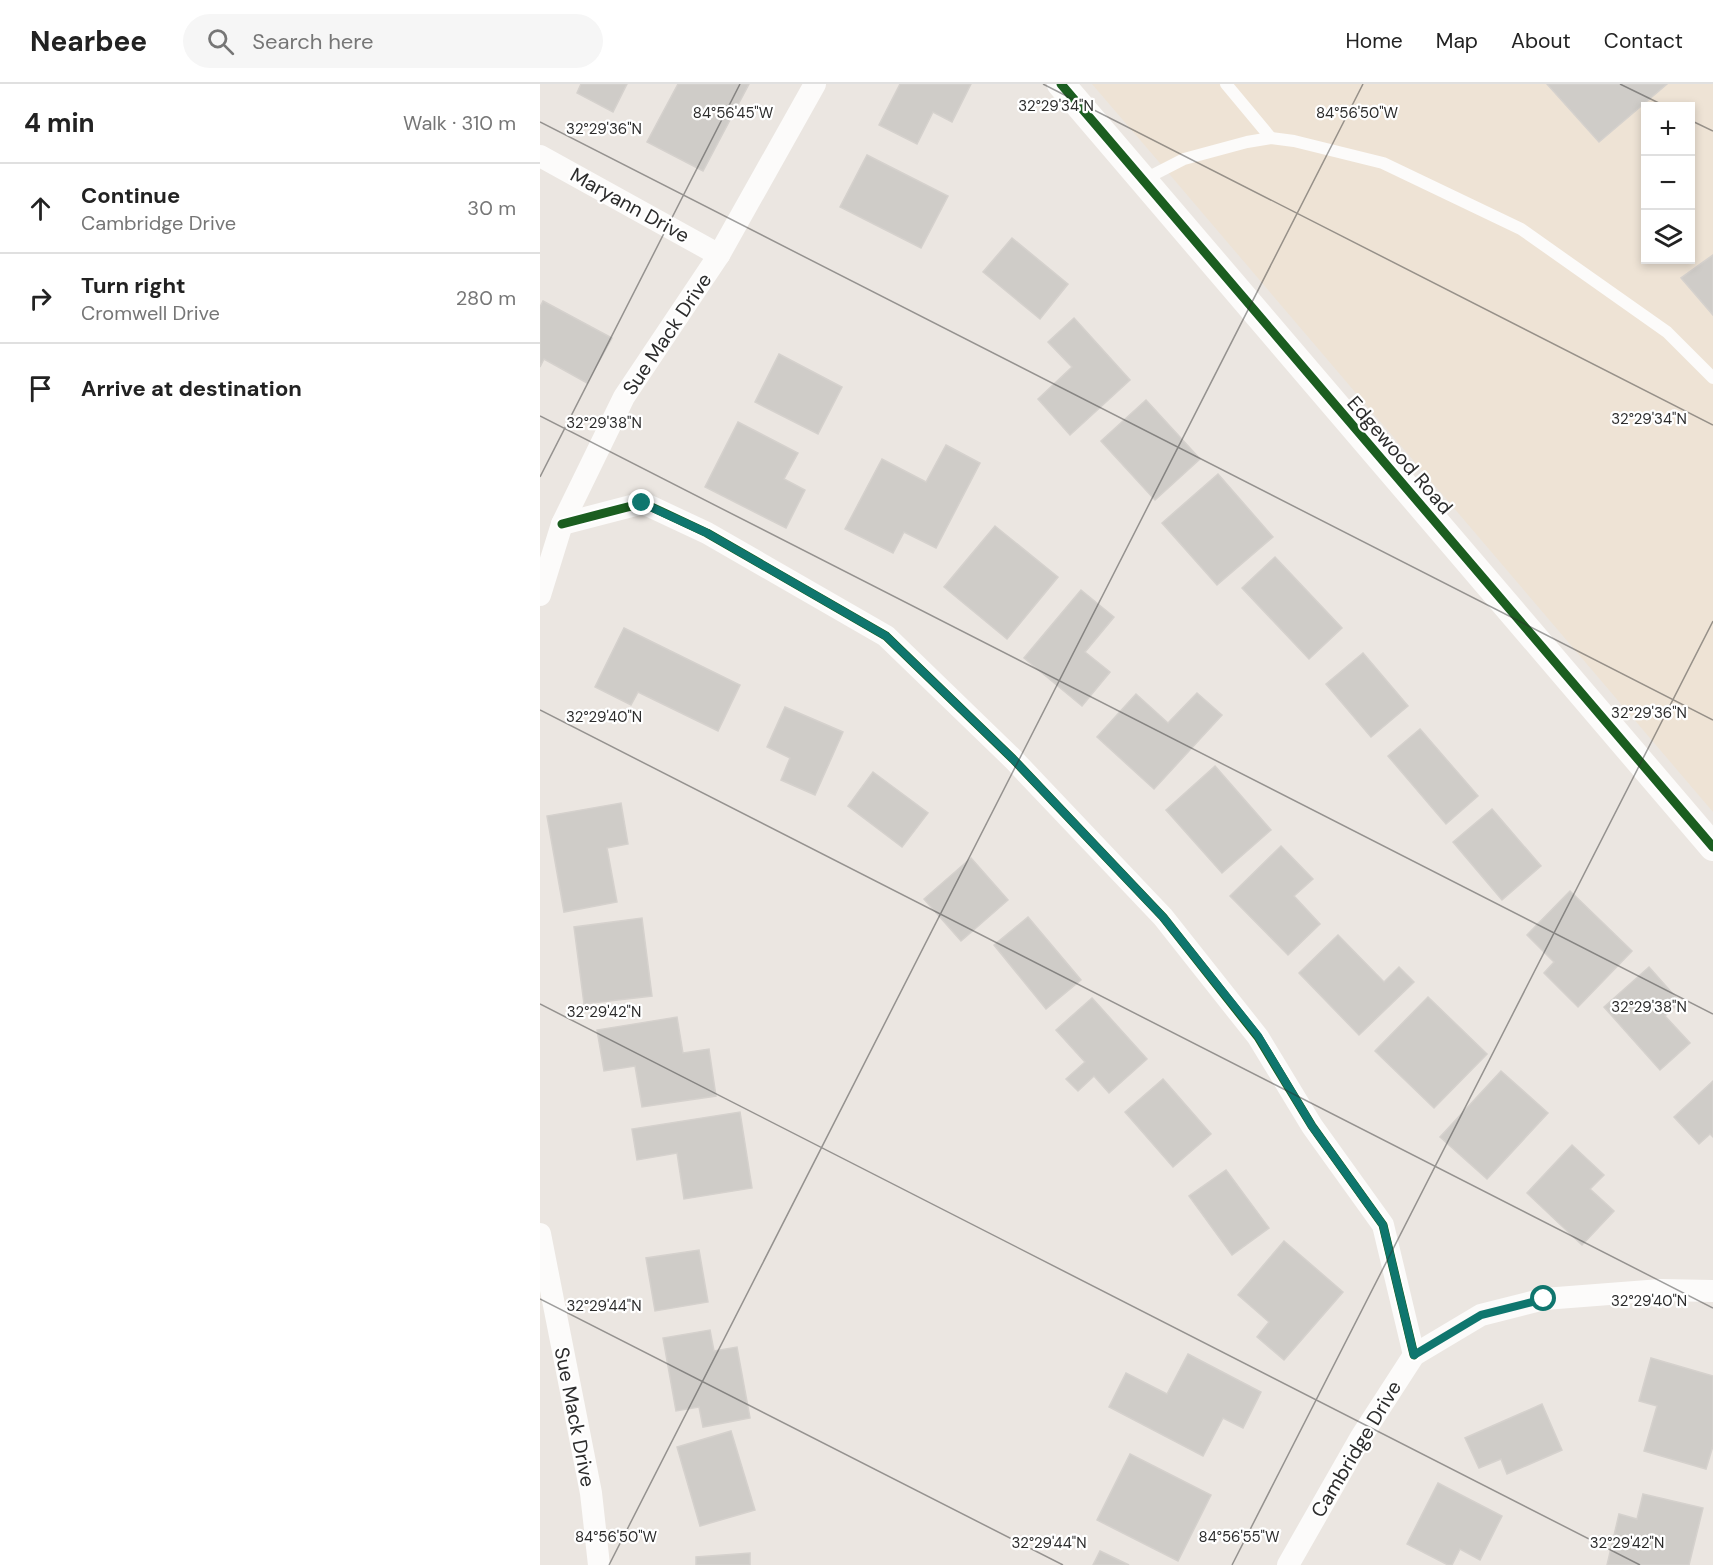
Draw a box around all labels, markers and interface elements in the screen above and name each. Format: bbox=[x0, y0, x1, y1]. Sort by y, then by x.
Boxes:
search box bbox=[183, 14, 603, 68]
text: Nearbee bbox=[30, 23, 147, 60]
icon: search bbox=[204, 25, 237, 58]
text: Search here bbox=[252, 27, 374, 56]
text: Home bbox=[1345, 27, 1403, 55]
text: Map bbox=[1436, 27, 1478, 55]
text: About bbox=[1511, 27, 1571, 55]
text: Contact bbox=[1604, 27, 1683, 55]
text: 32°29'34"N bbox=[1018, 96, 1094, 116]
map controls bbox=[1641, 102, 1695, 264]
button: + bbox=[1641, 102, 1695, 156]
text: 84°56'45"W bbox=[693, 103, 774, 123]
text: 84°56'50"W bbox=[1316, 103, 1399, 123]
text: 4 min bbox=[24, 106, 95, 140]
text: Walk · 310 m bbox=[403, 110, 516, 136]
text: 32°29'36"N bbox=[566, 119, 642, 139]
button: − bbox=[1641, 156, 1695, 210]
street label: Maryann Drive bbox=[566, 162, 694, 248]
text: Continue bbox=[81, 181, 180, 210]
icon: ahead bbox=[24, 192, 57, 225]
text: 30 m bbox=[467, 195, 516, 221]
text: Cambridge Drive bbox=[81, 210, 236, 236]
button: layers bbox=[1641, 210, 1695, 264]
street label: Sue Mack Drive bbox=[617, 268, 717, 400]
text: Turn right bbox=[81, 271, 186, 300]
icon: right bbox=[24, 282, 57, 315]
text: 280 m bbox=[456, 285, 516, 311]
text: Cromwell Drive bbox=[81, 300, 220, 326]
icon: arrive bbox=[24, 372, 57, 405]
text: Arrive at destination bbox=[81, 374, 302, 403]
street label: Edgewood Road bbox=[1341, 390, 1459, 520]
text: 32°29'34"N bbox=[1611, 409, 1687, 429]
text: 32°29'38"N bbox=[566, 413, 642, 433]
route end bbox=[628, 489, 654, 515]
text: 32°29'36"N bbox=[1611, 703, 1687, 723]
text: 32°29'40"N bbox=[566, 707, 642, 727]
text: 32°29'38"N bbox=[1611, 997, 1687, 1017]
text: 32°29'42"N bbox=[567, 1002, 641, 1022]
route start bbox=[1530, 1285, 1556, 1311]
text: 32°29'40"N bbox=[1611, 1291, 1687, 1311]
text: 32°29'44"N bbox=[566, 1296, 642, 1316]
street label: Sue Mack Drive bbox=[549, 1345, 601, 1489]
street label: Cambridge Drive bbox=[1305, 1376, 1407, 1522]
text: 84°56'50"W bbox=[575, 1527, 658, 1547]
text: 84°56'55"W bbox=[1199, 1527, 1280, 1547]
text: 32°29'44"N bbox=[1011, 1533, 1087, 1553]
text: 32°29'42"N bbox=[1590, 1533, 1664, 1553]

